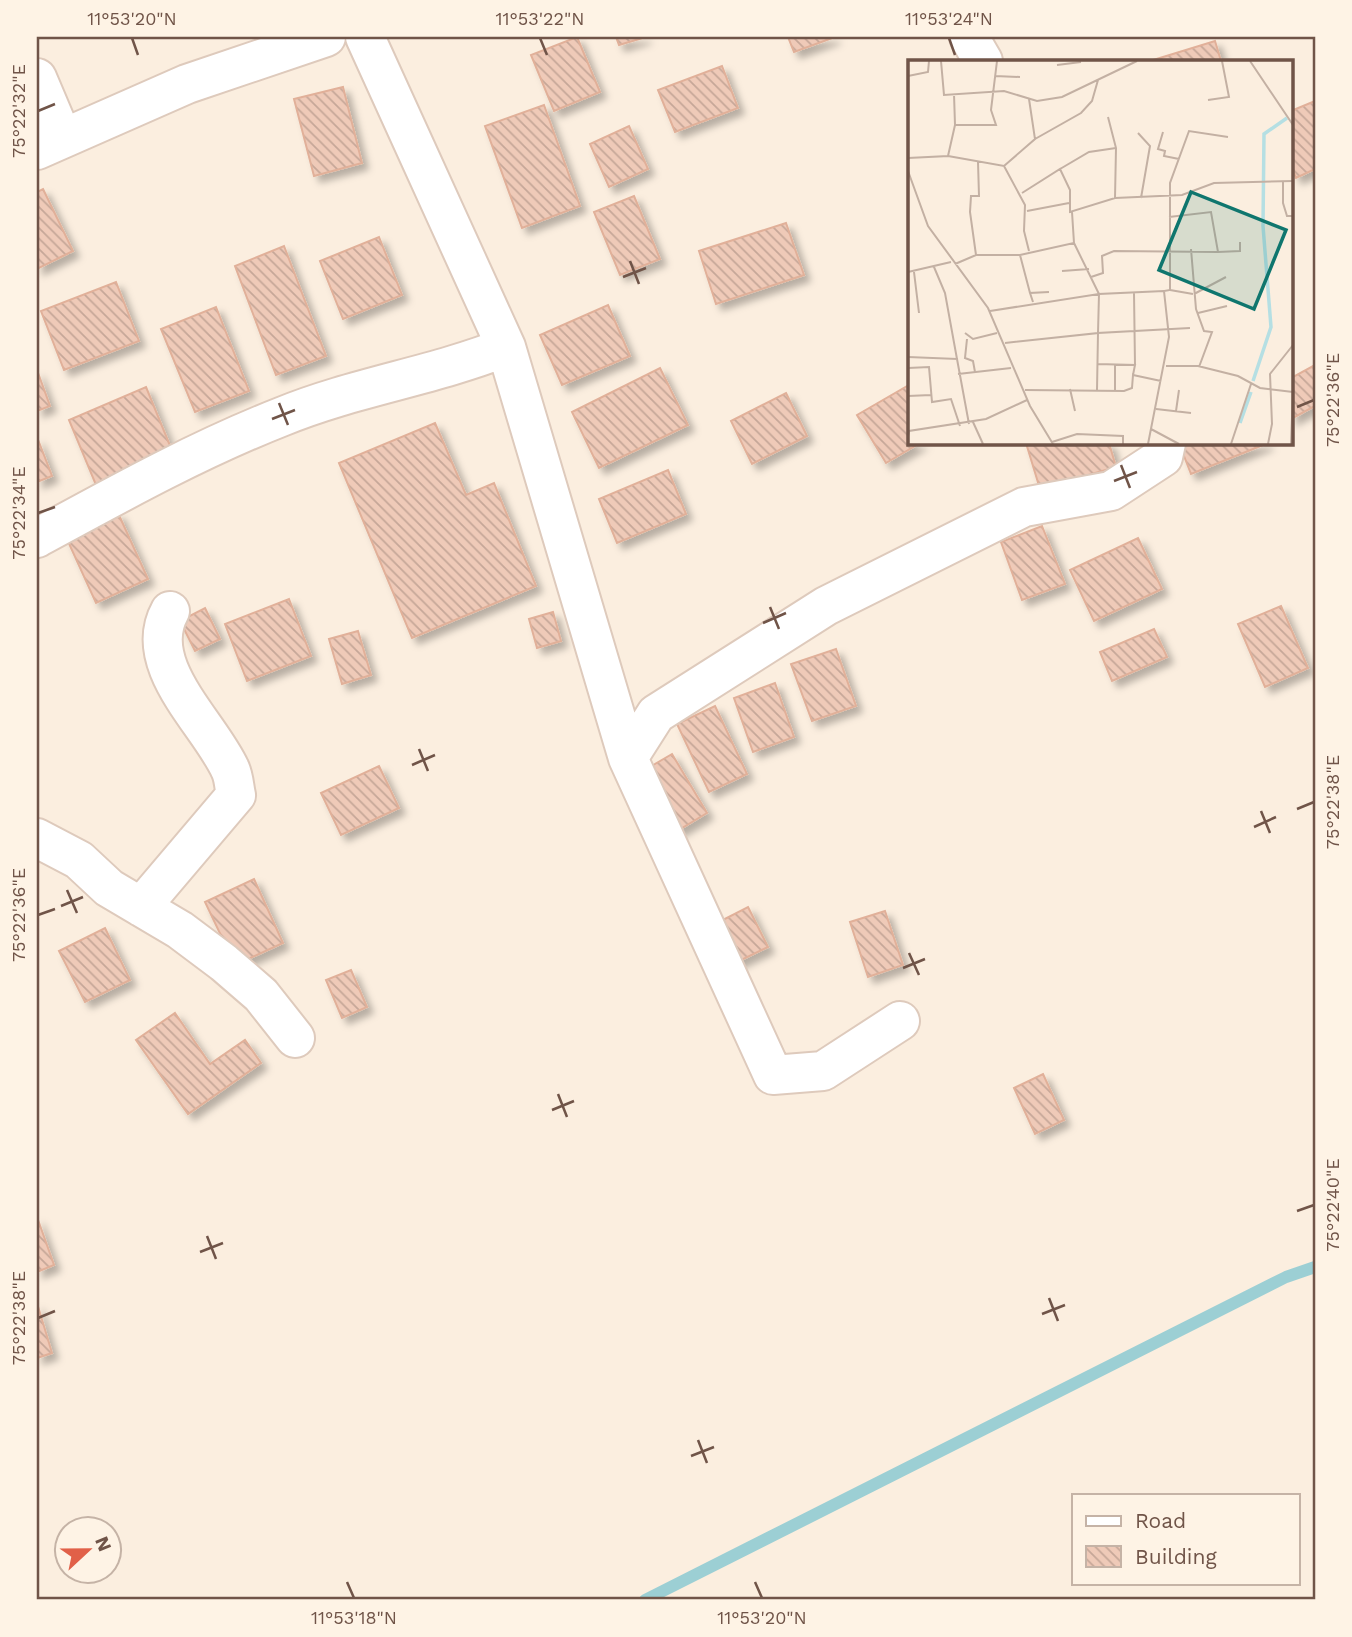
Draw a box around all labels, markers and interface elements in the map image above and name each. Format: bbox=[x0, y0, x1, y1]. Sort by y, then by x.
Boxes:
text: 11°53'20"N bbox=[87, 8, 177, 29]
text: 11°53'22"N bbox=[496, 8, 584, 29]
text: 11°53'24"N bbox=[905, 8, 993, 29]
inset map bbox=[908, 60, 1292, 444]
text: 75°22'32"E bbox=[8, 64, 29, 158]
text: 75°22'36"E bbox=[1322, 353, 1343, 447]
text: 75°22'34"E bbox=[8, 466, 29, 560]
text: 75°22'38"E bbox=[1322, 755, 1343, 849]
text: 75°22'36"E bbox=[8, 868, 29, 962]
text: 75°22'40"E bbox=[1322, 1158, 1343, 1252]
text: 75°22'38"E bbox=[8, 1271, 29, 1365]
legend bbox=[1072, 1494, 1300, 1584]
text: Road bbox=[1135, 1508, 1186, 1533]
north arrow bbox=[52, 1514, 122, 1584]
text: N bbox=[90, 1533, 117, 1555]
text: Building bbox=[1135, 1544, 1217, 1569]
text: 11°53'18"N bbox=[311, 1607, 397, 1628]
text: 11°53'20"N bbox=[717, 1607, 807, 1628]

